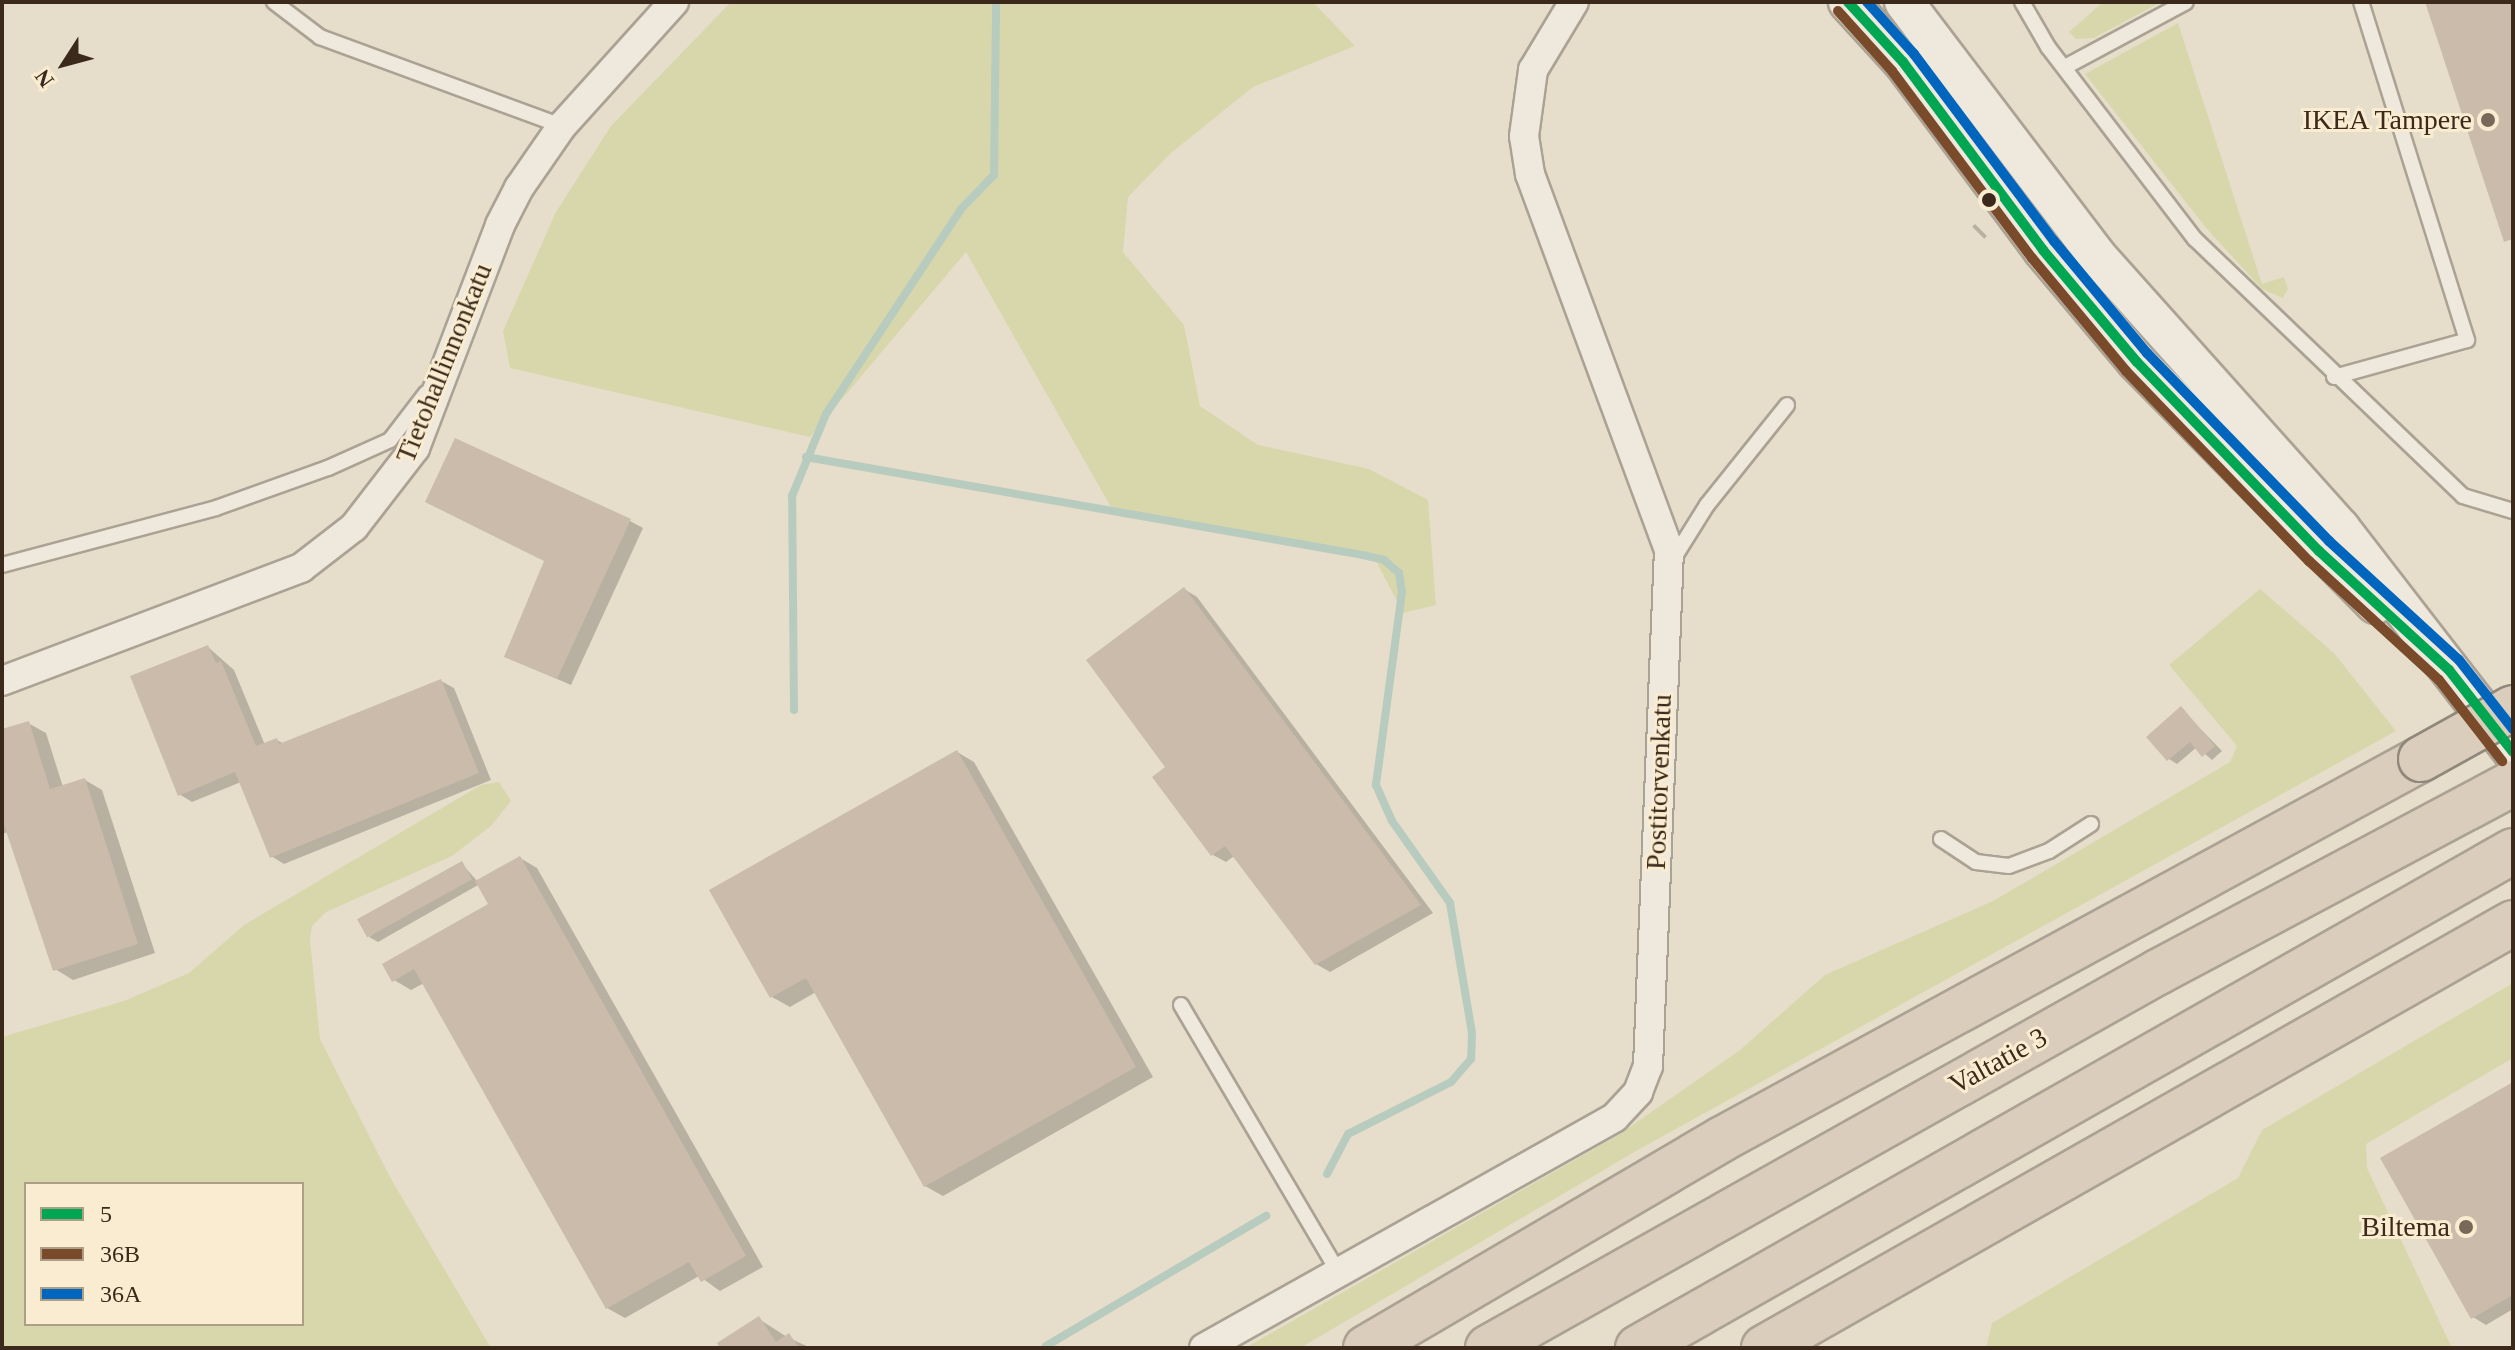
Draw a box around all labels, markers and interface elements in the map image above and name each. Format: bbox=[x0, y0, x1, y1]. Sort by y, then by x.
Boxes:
north arrow bbox=[24, 24, 104, 104]
text: N bbox=[29, 65, 59, 92]
place label: IKEA Tampere bbox=[2301, 103, 2472, 137]
marker: IKEA Tampere bbox=[2479, 111, 2497, 129]
unlabelled marker bbox=[1981, 192, 1997, 208]
street label: Tietohallinnonkatu bbox=[389, 258, 499, 468]
street label: Postitorvenkatu bbox=[1639, 694, 1679, 870]
street label: Valtatie 3 bbox=[1943, 1020, 2053, 1102]
legend bbox=[24, 1182, 304, 1326]
text: 5 bbox=[100, 1201, 112, 1227]
place label: Biltema bbox=[2361, 1210, 2450, 1244]
marker: Biltema bbox=[2457, 1218, 2475, 1236]
text: 36B bbox=[100, 1241, 140, 1267]
text: 36A bbox=[100, 1281, 141, 1307]

